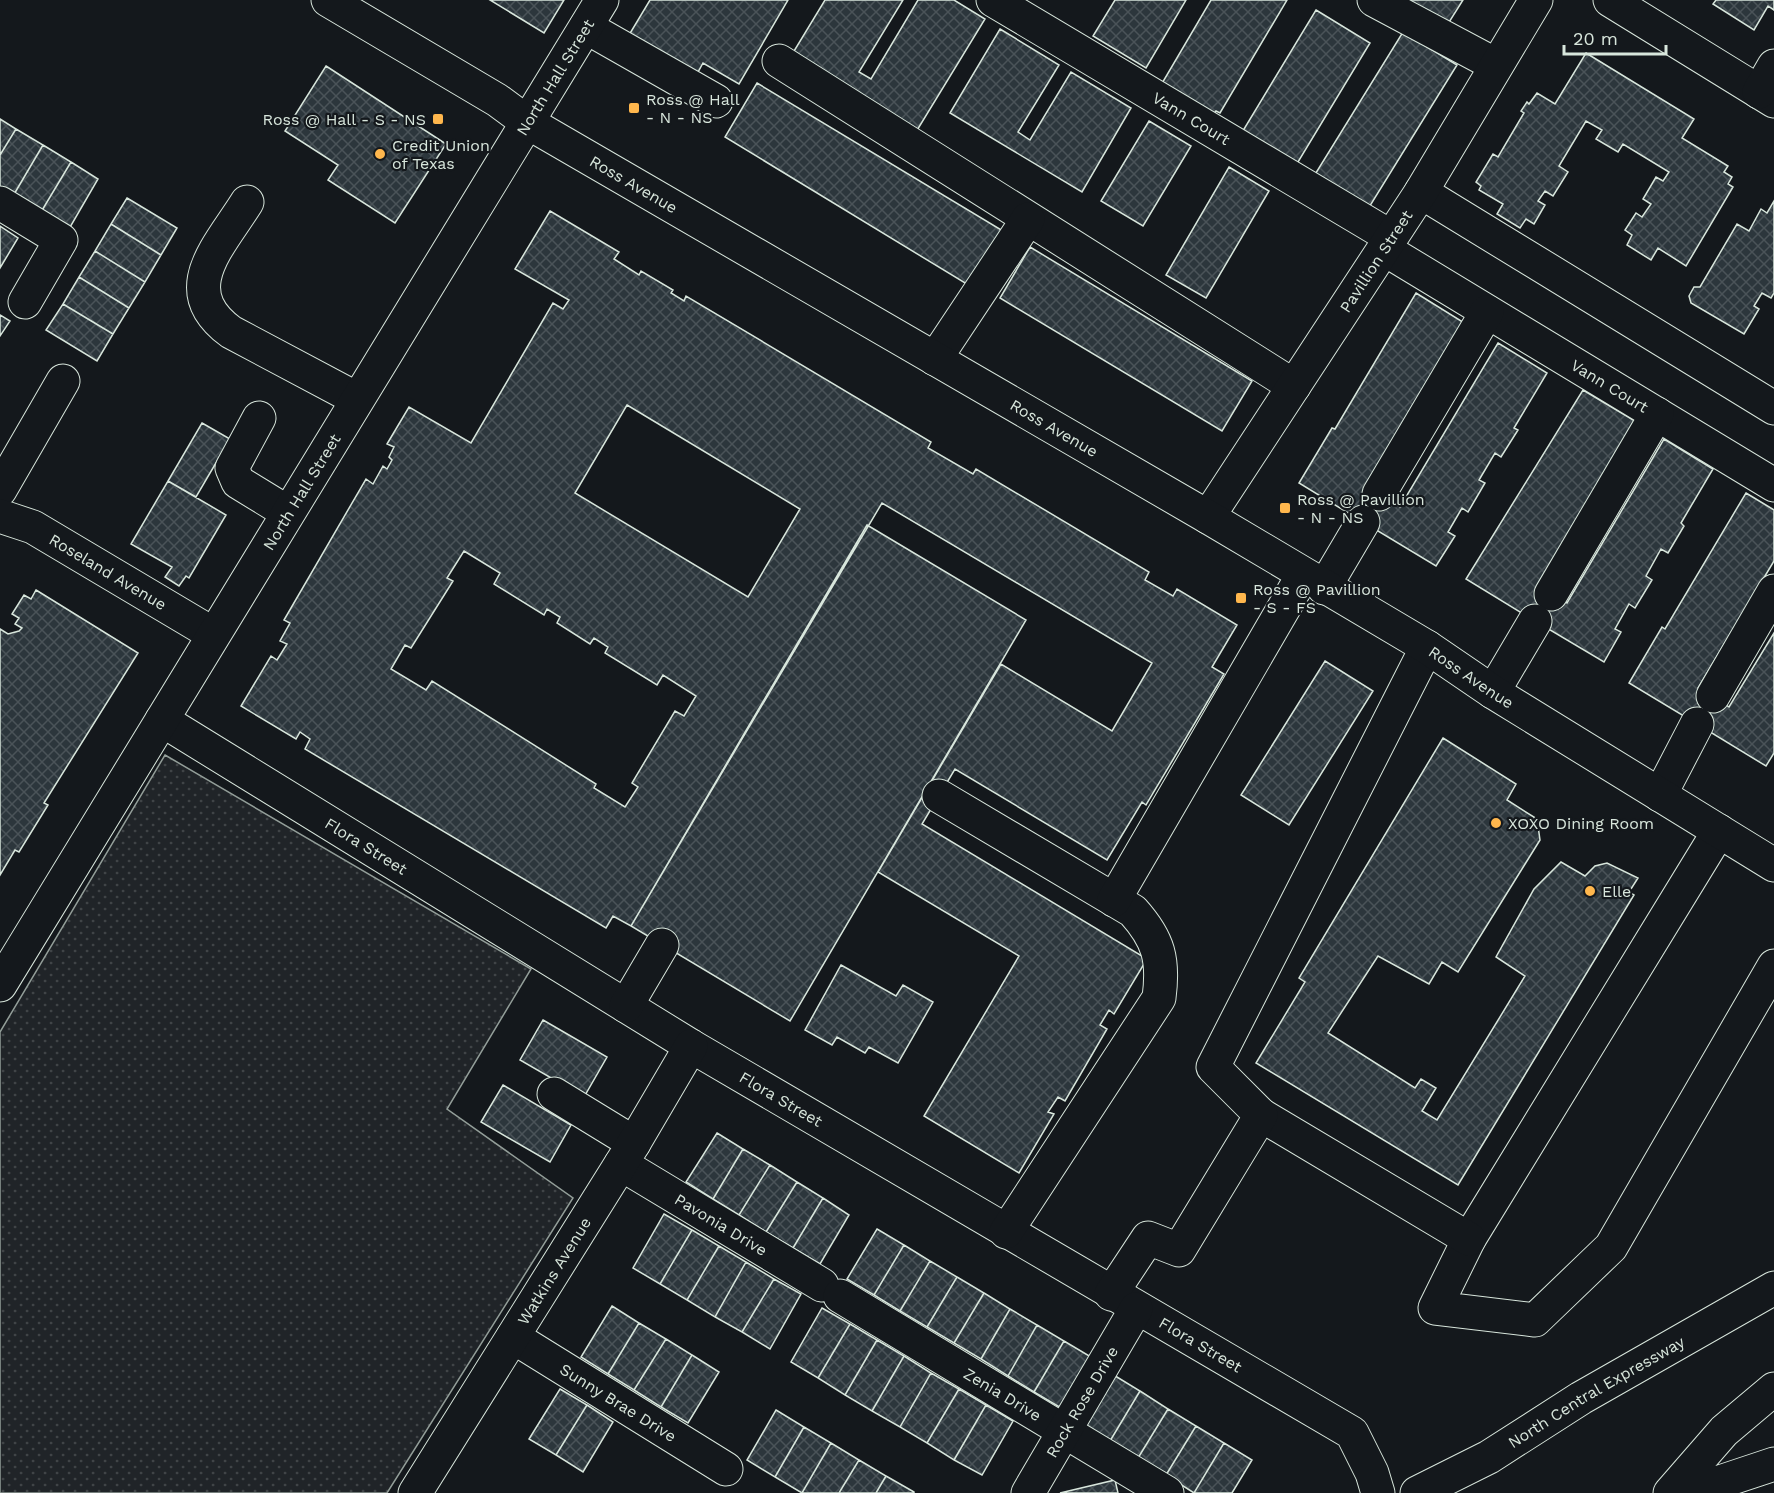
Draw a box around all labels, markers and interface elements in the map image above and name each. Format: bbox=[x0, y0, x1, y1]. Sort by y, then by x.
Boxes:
street label: North Hall Street bbox=[512, 15, 598, 139]
scale bar bbox=[1564, 18, 1666, 56]
text: 20 m bbox=[1573, 28, 1618, 49]
street label: Vann Court bbox=[1149, 88, 1234, 149]
place label: Ross @ Hall - N - NS bbox=[646, 90, 740, 127]
marker: Ross @ Hall - N - NS bbox=[627, 101, 641, 115]
place label: Ross @ Hall - S - NS bbox=[263, 110, 426, 129]
marker: Ross @ Hall - S - NS bbox=[431, 112, 445, 126]
place label: Credit Union of Texas bbox=[392, 136, 490, 173]
marker: Credit Union of Texas bbox=[373, 147, 387, 161]
street label: Ross Avenue bbox=[586, 151, 681, 217]
street label: Pavillion Street bbox=[1335, 206, 1416, 316]
street label: Vann Court bbox=[1568, 355, 1652, 416]
street label: Ross Avenue bbox=[1007, 395, 1101, 461]
street label: North Hall Street bbox=[259, 430, 344, 554]
place label: Ross @ Pavillion - N - NS bbox=[1297, 490, 1425, 527]
marker: Ross @ Pavillion - N - NS bbox=[1278, 501, 1292, 515]
street label: Roseland Avenue bbox=[46, 529, 170, 614]
place label: Ross @ Pavillion - S - FS bbox=[1253, 580, 1381, 617]
marker: Ross @ Pavillion - S - FS bbox=[1234, 591, 1248, 605]
street label: Ross Avenue bbox=[1425, 642, 1517, 712]
street label: Flora Street bbox=[322, 813, 411, 879]
place label: XOXO Dining Room bbox=[1508, 814, 1654, 833]
marker: XOXO Dining Room bbox=[1489, 816, 1503, 830]
place label: Elle bbox=[1602, 882, 1631, 901]
marker: Elle bbox=[1583, 884, 1597, 898]
street label: Flora Street bbox=[736, 1067, 826, 1131]
street label: Pavonia Drive bbox=[672, 1189, 771, 1259]
street label: Watkins Avenue bbox=[513, 1214, 595, 1328]
street label: Flora Street bbox=[1156, 1313, 1246, 1376]
street label: North Central Expressway bbox=[1504, 1331, 1688, 1452]
street label: Rock Rose Drive bbox=[1042, 1342, 1122, 1461]
street label: Sunny Brae Drive bbox=[557, 1359, 680, 1446]
street label: Zenia Drive bbox=[961, 1363, 1045, 1425]

